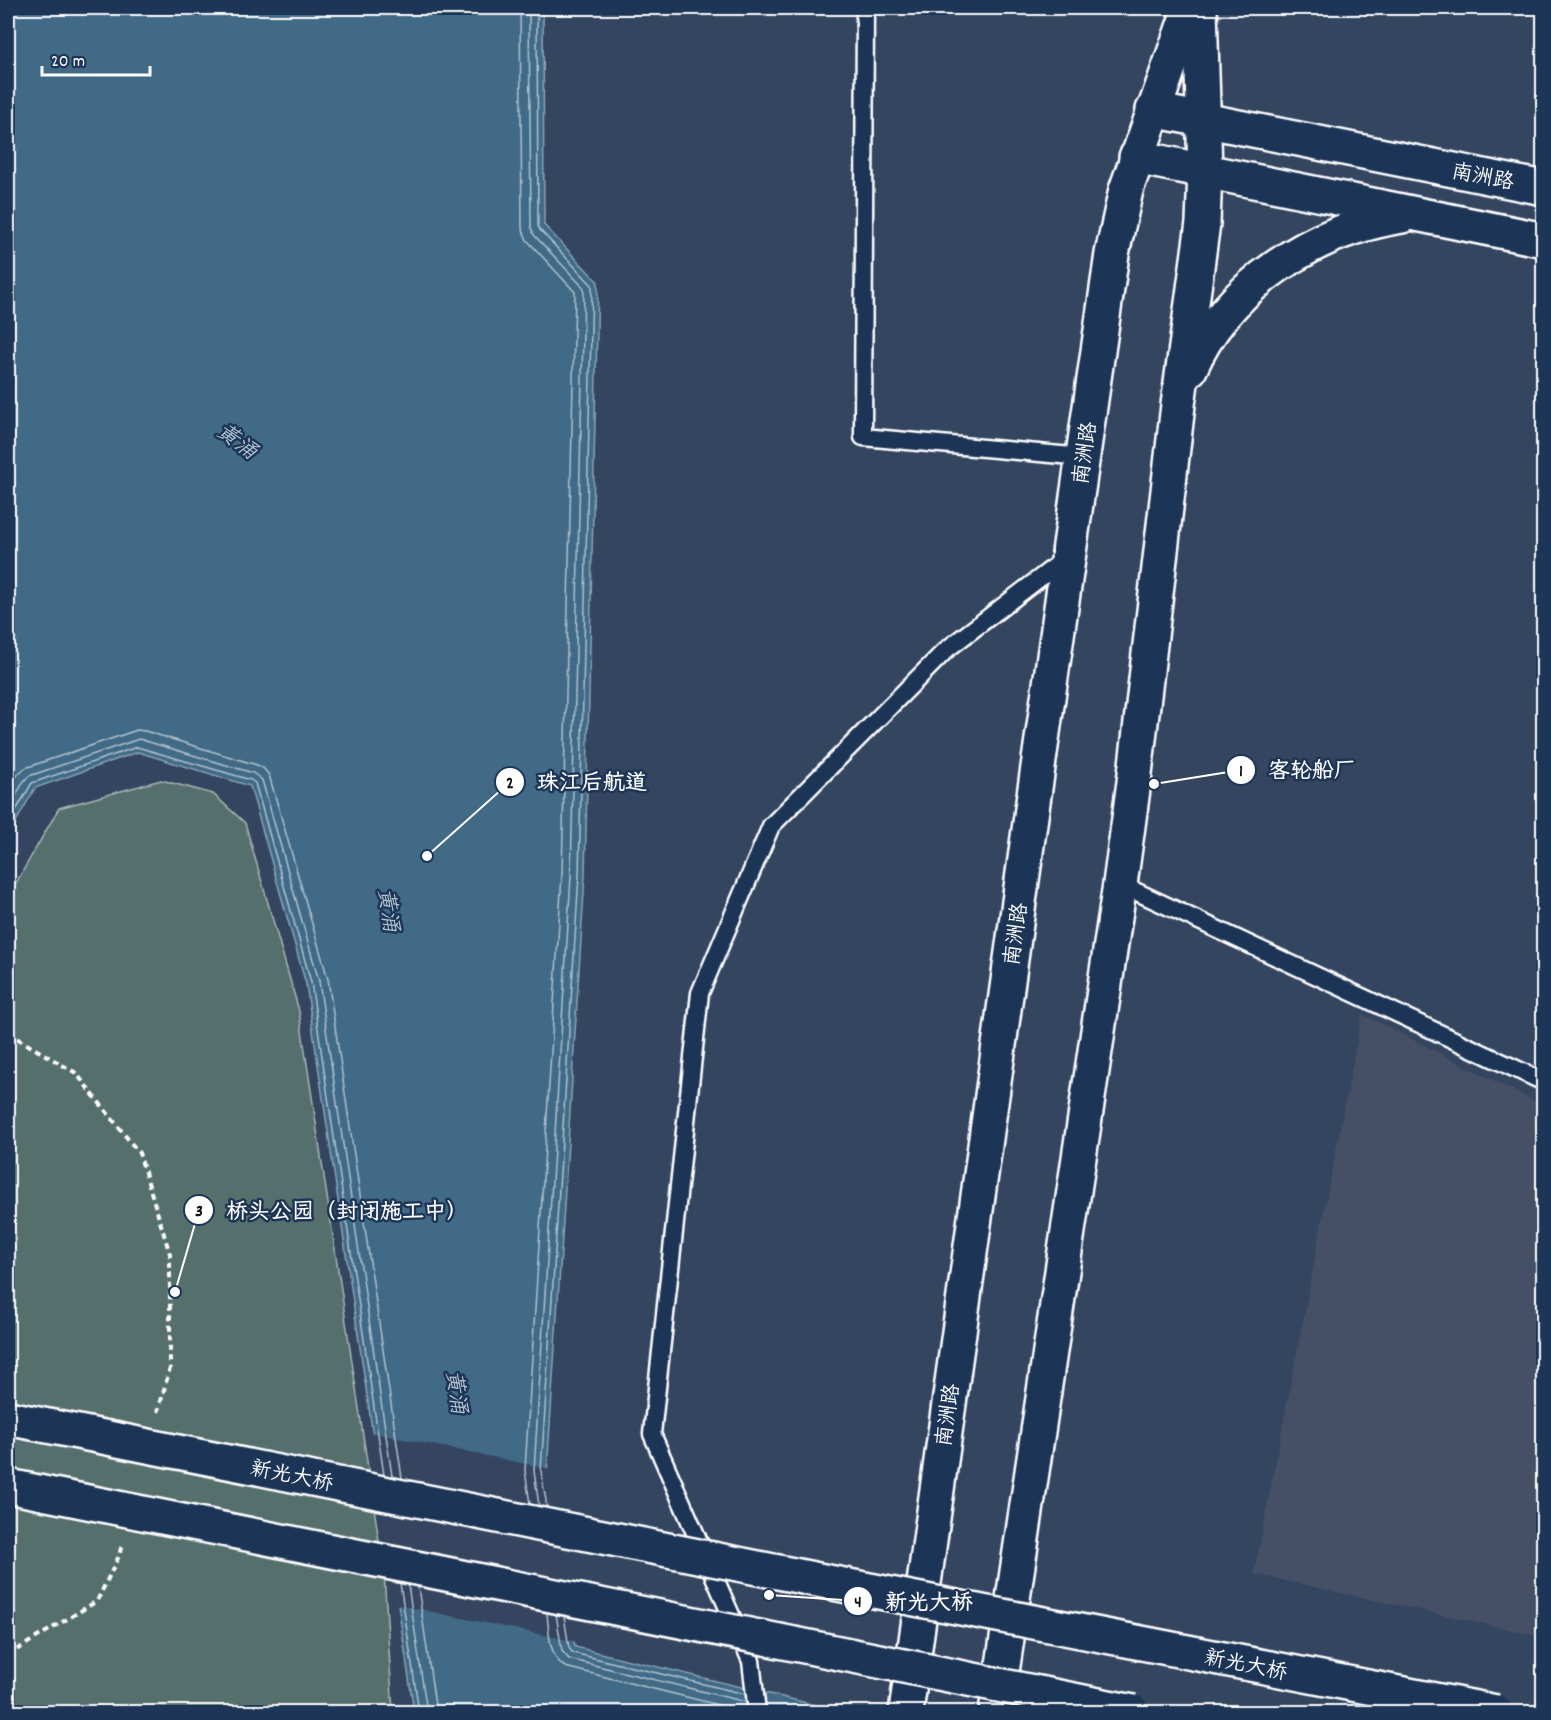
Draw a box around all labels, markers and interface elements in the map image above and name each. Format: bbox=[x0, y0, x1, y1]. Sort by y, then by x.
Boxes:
scale bar bbox=[42, 39, 150, 77]
text: 20 m bbox=[51, 50, 85, 75]
street label: 南洲路 bbox=[1449, 158, 1516, 200]
water label: 黄涌 bbox=[209, 417, 264, 469]
street label: 南洲路 bbox=[1068, 420, 1106, 487]
callout: 客轮船厂 bbox=[1226, 750, 1368, 790]
text: 客轮船厂 bbox=[1268, 757, 1356, 788]
text: 1 bbox=[1239, 760, 1243, 785]
callout: 珠江后航道 bbox=[495, 762, 659, 802]
text: 珠江后航道 bbox=[537, 769, 647, 800]
text: 2 bbox=[506, 772, 514, 797]
water label: 黄涌 bbox=[368, 887, 405, 935]
street label: 南洲路 bbox=[999, 901, 1037, 968]
callout: 桥头公园（封闭施工中） bbox=[184, 1190, 480, 1230]
text: 桥头公园（封闭施工中） bbox=[226, 1198, 468, 1229]
text: 3 bbox=[195, 1200, 203, 1225]
water label: 黄涌 bbox=[436, 1369, 473, 1417]
street label: 南洲路 bbox=[931, 1382, 969, 1449]
street label: 新光大桥 bbox=[247, 1455, 336, 1501]
callout: 新光大桥 bbox=[843, 1581, 985, 1621]
text: 新光大桥 bbox=[885, 1589, 973, 1620]
text: 4 bbox=[854, 1591, 862, 1616]
street label: 新光大桥 bbox=[1201, 1644, 1290, 1690]

